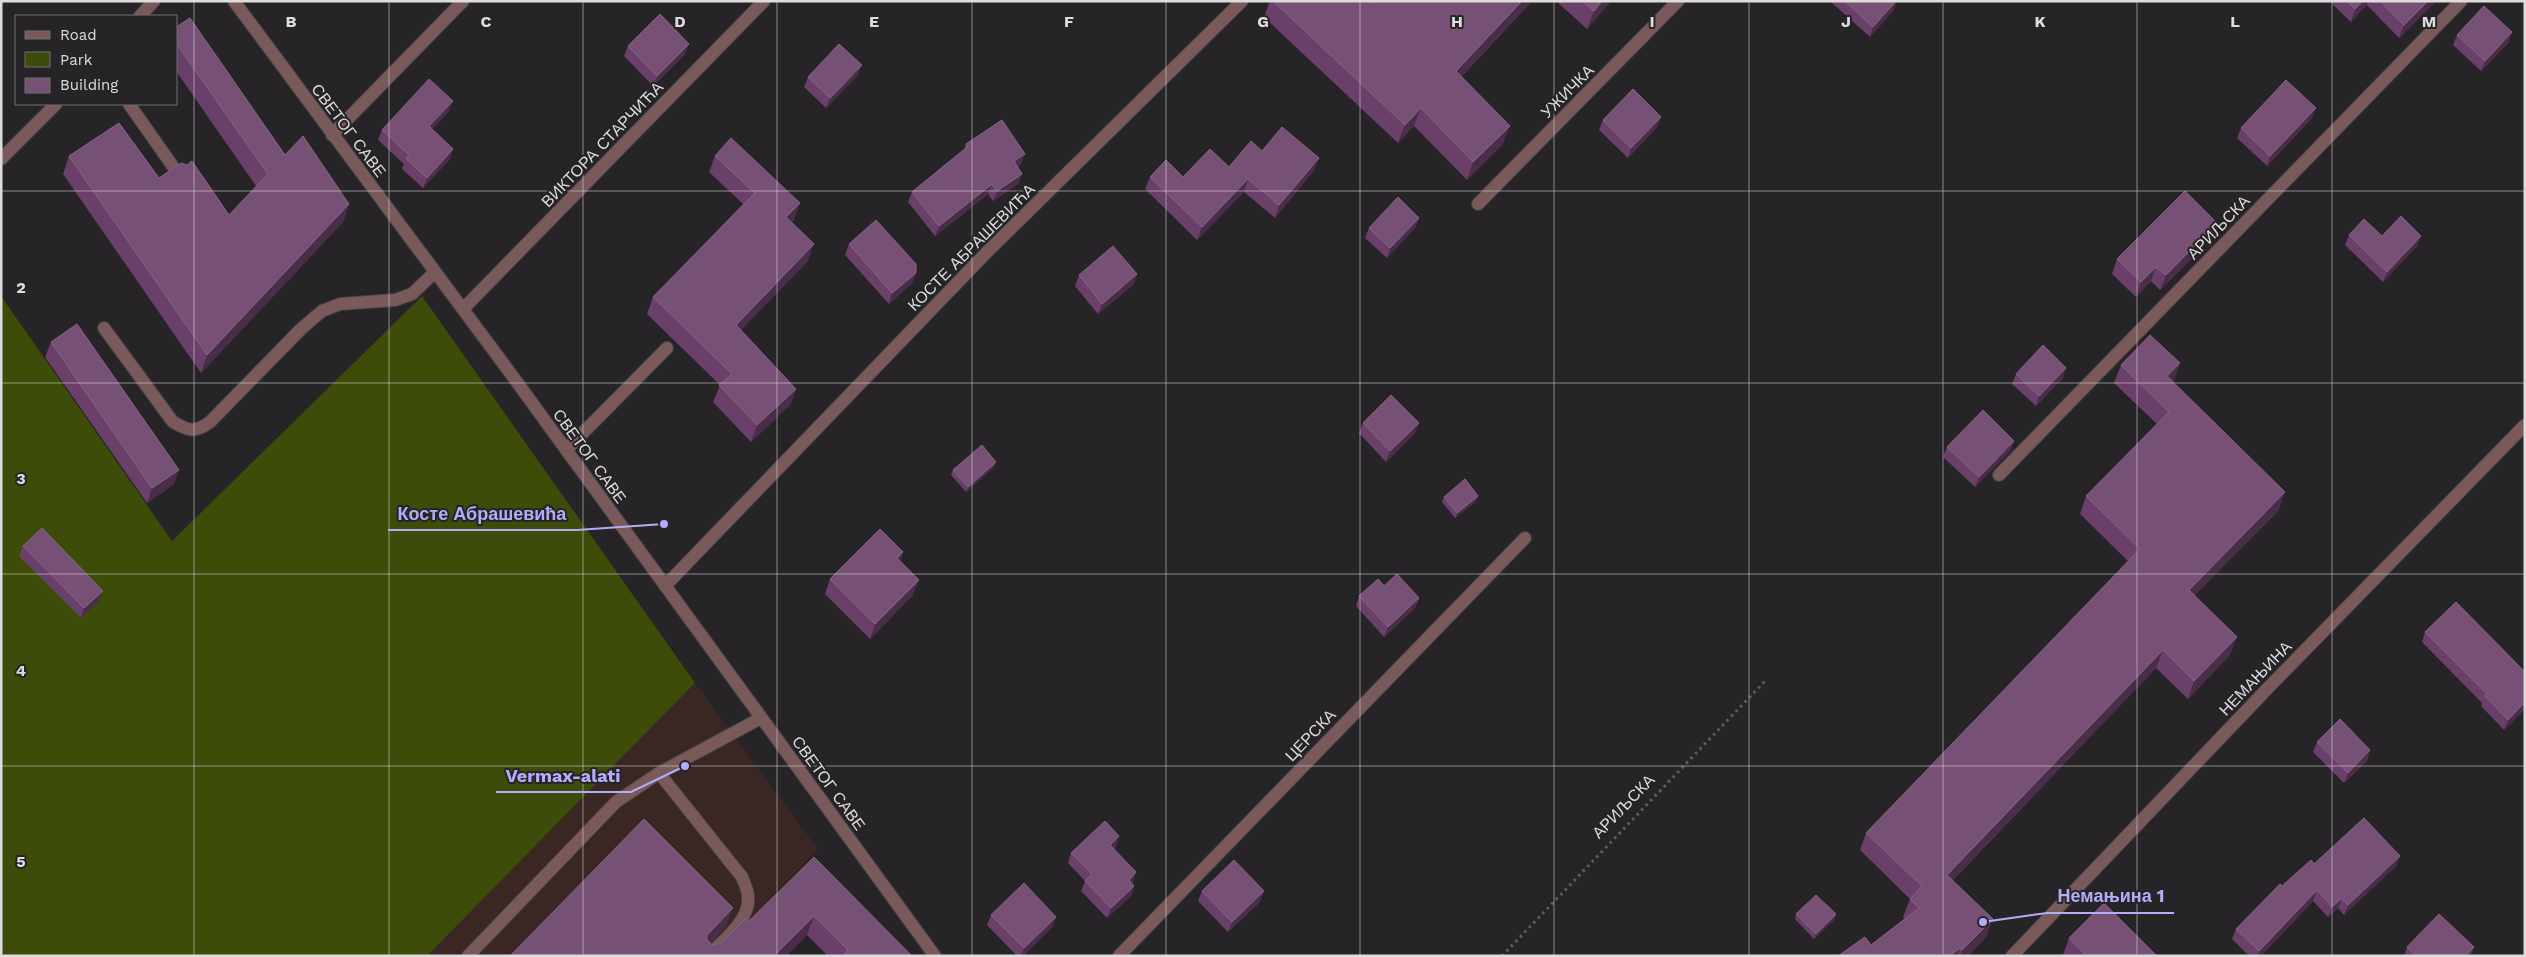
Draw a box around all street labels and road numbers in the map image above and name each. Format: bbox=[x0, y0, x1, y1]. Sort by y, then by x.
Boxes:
street label: УЖИЧКА bbox=[1537, 61, 1598, 122]
street label: ВИКТОРА СТАРЧИЋА bbox=[538, 78, 667, 211]
street label: СВЕТОГ САВЕ bbox=[307, 80, 390, 181]
street label: КОСТЕ АБРАШЕВИЋА bbox=[904, 180, 1039, 315]
street label: АРИЉСКА bbox=[2183, 191, 2254, 263]
street label: СВЕТОГ САВЕ bbox=[549, 406, 630, 507]
street label: НЕМАЊИНА bbox=[2215, 637, 2296, 720]
street label: ЦЕРСКА bbox=[1281, 705, 1340, 765]
street label: СВЕТОГ САВЕ bbox=[788, 733, 869, 834]
street label: АРИЉСКА bbox=[1588, 770, 1659, 842]

